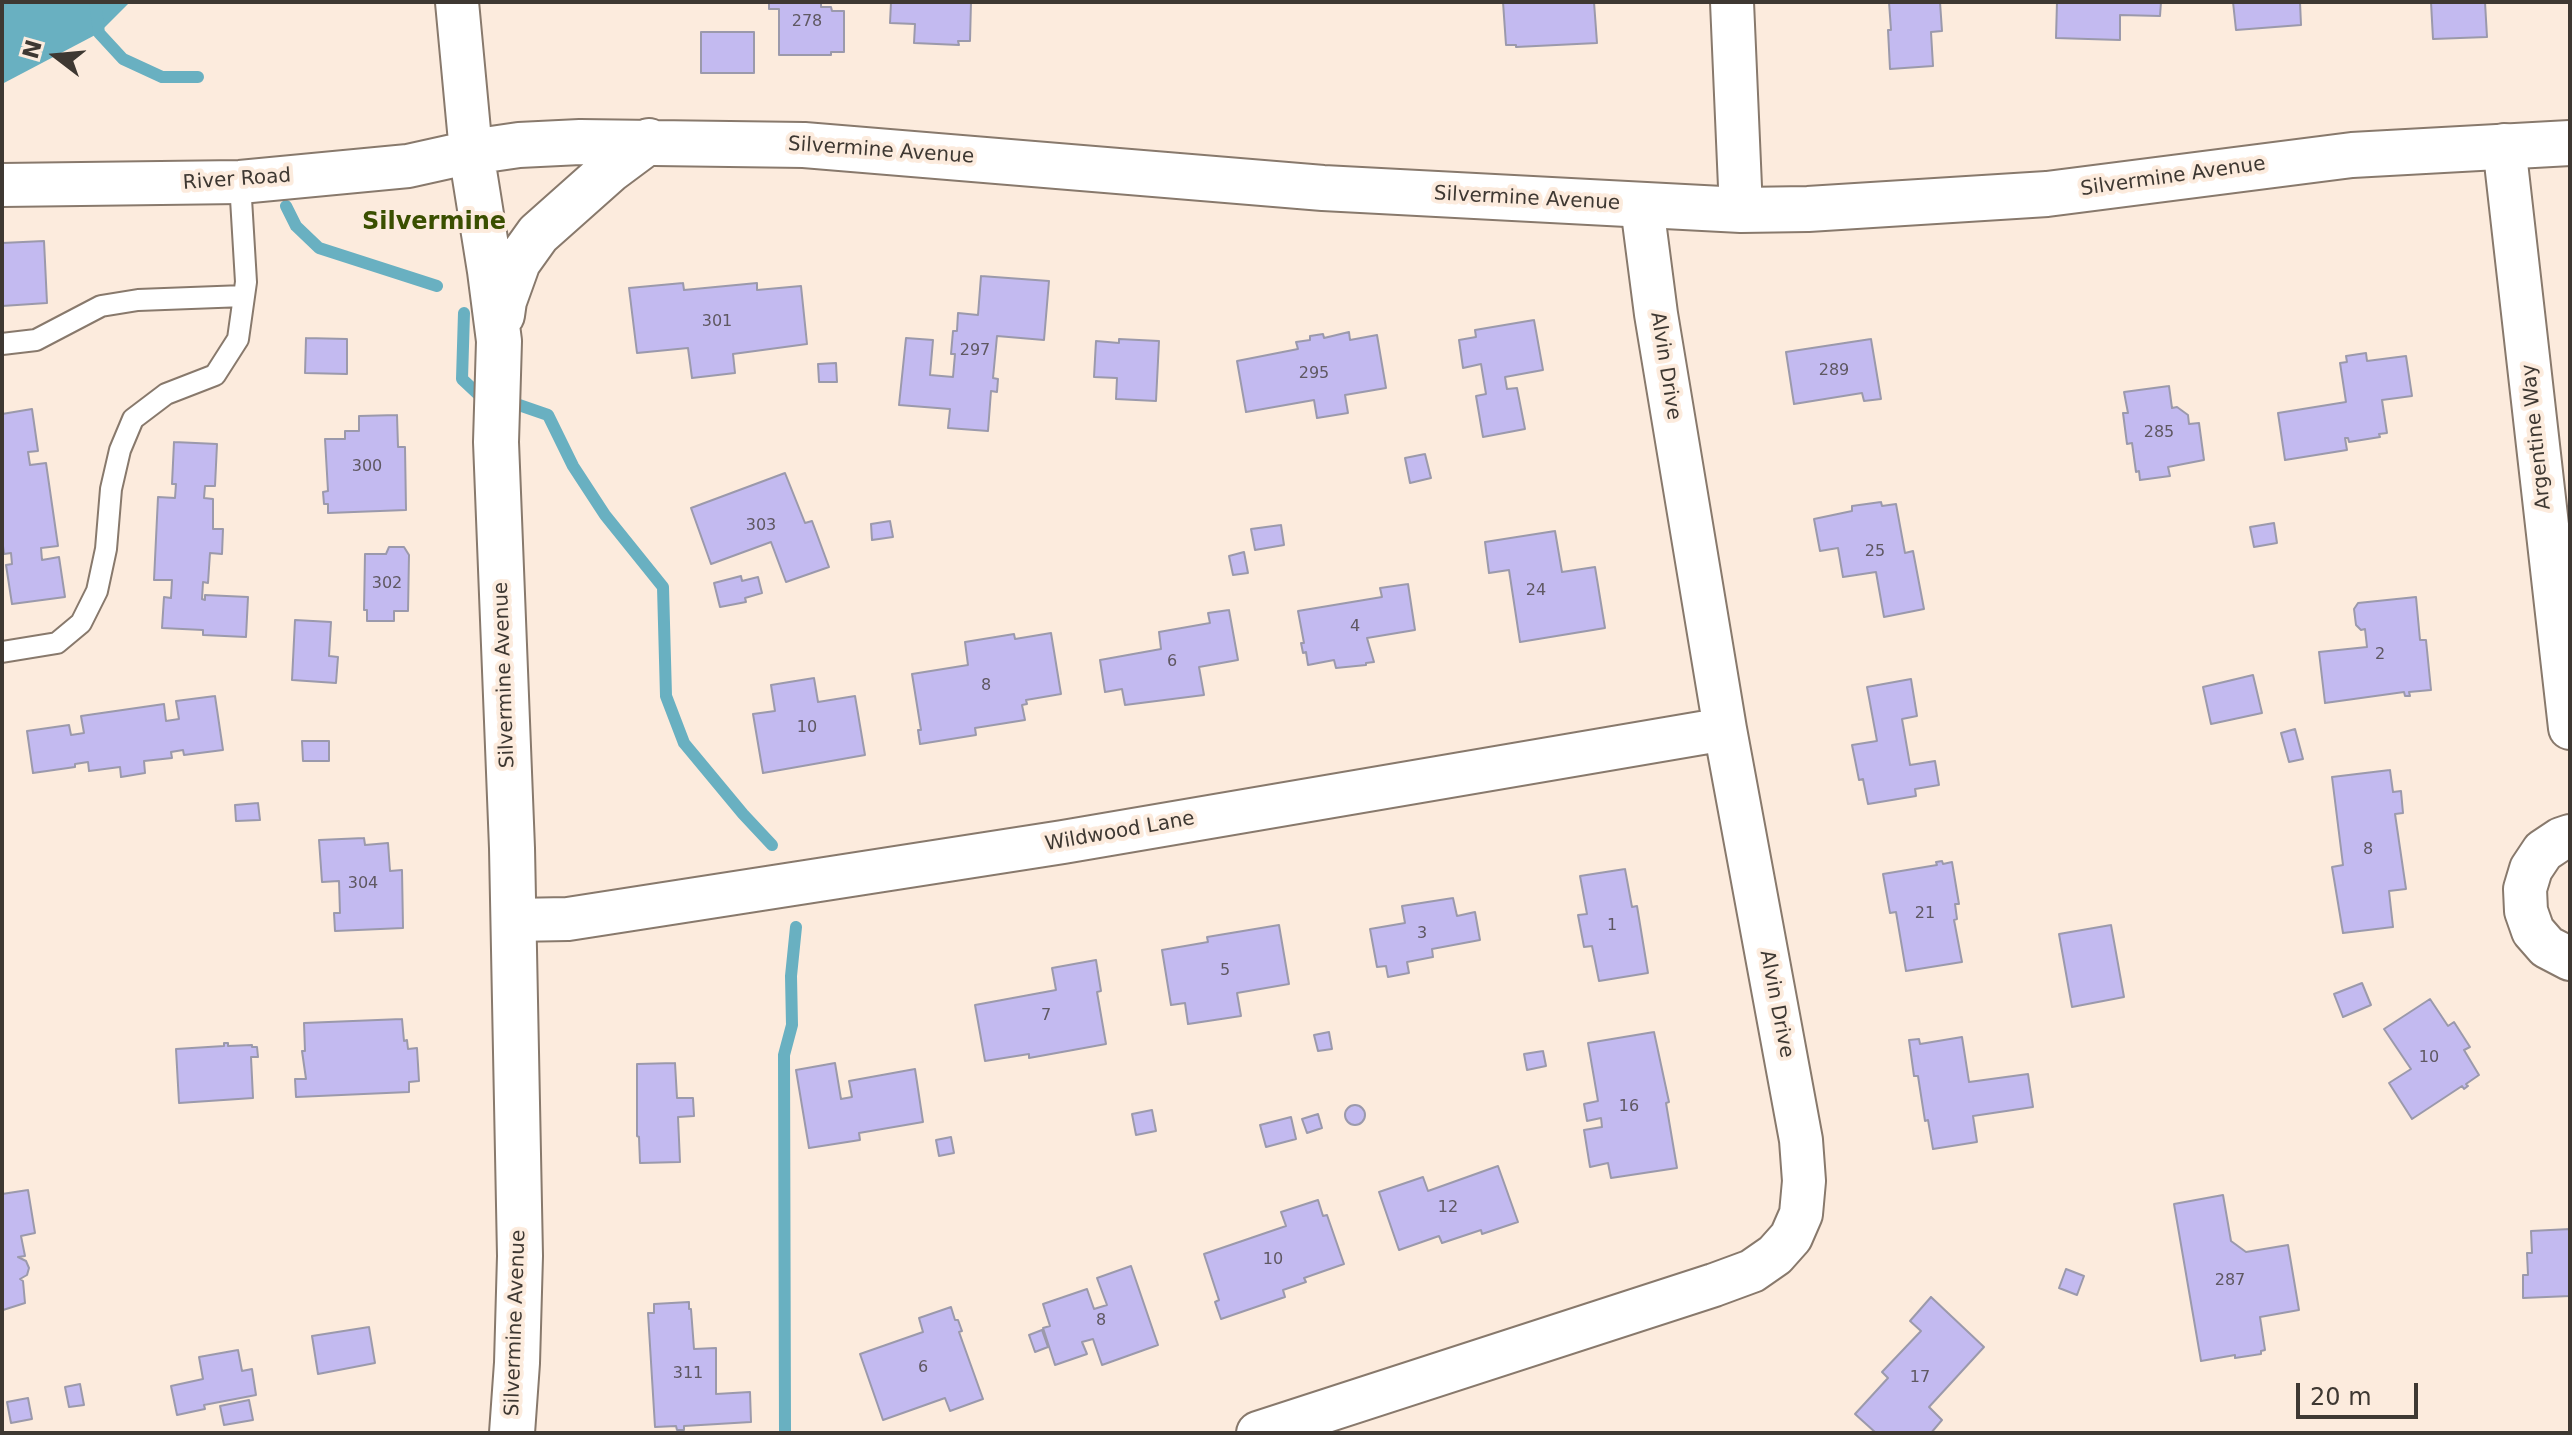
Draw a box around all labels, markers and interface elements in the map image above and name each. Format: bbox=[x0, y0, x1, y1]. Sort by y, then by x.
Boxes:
house number: 278 bbox=[792, 12, 822, 32]
north arrow bbox=[16, 16, 96, 96]
text: N bbox=[18, 37, 47, 62]
street label: Silvermine Avenue bbox=[787, 133, 975, 169]
street label: Silvermine Avenue bbox=[2079, 152, 2267, 202]
street label: River Road bbox=[182, 164, 292, 196]
street label: Silvermine Avenue bbox=[1433, 182, 1621, 216]
district label: Silvermine bbox=[362, 209, 506, 237]
street label: Alvin Drive bbox=[1645, 310, 1685, 422]
house number: 301 bbox=[702, 312, 732, 332]
house number: 297 bbox=[960, 341, 990, 361]
house number: 289 bbox=[1819, 361, 1849, 381]
street label: Argentine Way bbox=[2517, 363, 2557, 511]
house number: 295 bbox=[1299, 364, 1329, 384]
house number: 285 bbox=[2144, 423, 2174, 443]
house number: 300 bbox=[352, 457, 382, 477]
house number: 303 bbox=[746, 516, 776, 536]
house number: 25 bbox=[1865, 542, 1885, 562]
house number: 302 bbox=[372, 574, 402, 594]
street label: Silvermine Avenue bbox=[490, 581, 520, 769]
house number: 24 bbox=[1526, 581, 1546, 601]
house number: 4 bbox=[1350, 617, 1360, 637]
house number: 2 bbox=[2375, 645, 2385, 665]
house number: 6 bbox=[1167, 652, 1177, 672]
house number: 8 bbox=[981, 676, 991, 696]
house number: 10 bbox=[797, 718, 817, 738]
street label: Wildwood Lane bbox=[1043, 807, 1197, 857]
house number: 8 bbox=[2363, 840, 2373, 860]
house number: 304 bbox=[348, 874, 378, 894]
house number: 21 bbox=[1915, 904, 1935, 924]
house number: 1 bbox=[1607, 916, 1617, 936]
house number: 3 bbox=[1417, 924, 1427, 944]
street label: Alvin Drive bbox=[1754, 948, 1798, 1060]
house number: 5 bbox=[1220, 961, 1230, 981]
house number: 7 bbox=[1041, 1006, 1051, 1026]
house number: 10 bbox=[2419, 1048, 2439, 1068]
house number: 16 bbox=[1619, 1097, 1639, 1117]
house number: 12 bbox=[1438, 1198, 1458, 1218]
street label: Silvermine Avenue bbox=[501, 1229, 531, 1417]
house number: 10 bbox=[1263, 1250, 1283, 1270]
house number: 287 bbox=[2215, 1271, 2245, 1291]
house number: 8 bbox=[1096, 1311, 1106, 1331]
house number: 6 bbox=[918, 1358, 928, 1378]
house number: 311 bbox=[673, 1364, 703, 1384]
scale bar bbox=[2300, 1367, 2422, 1417]
house number: 17 bbox=[1910, 1368, 1930, 1388]
text: 20 m bbox=[2310, 1383, 2372, 1411]

